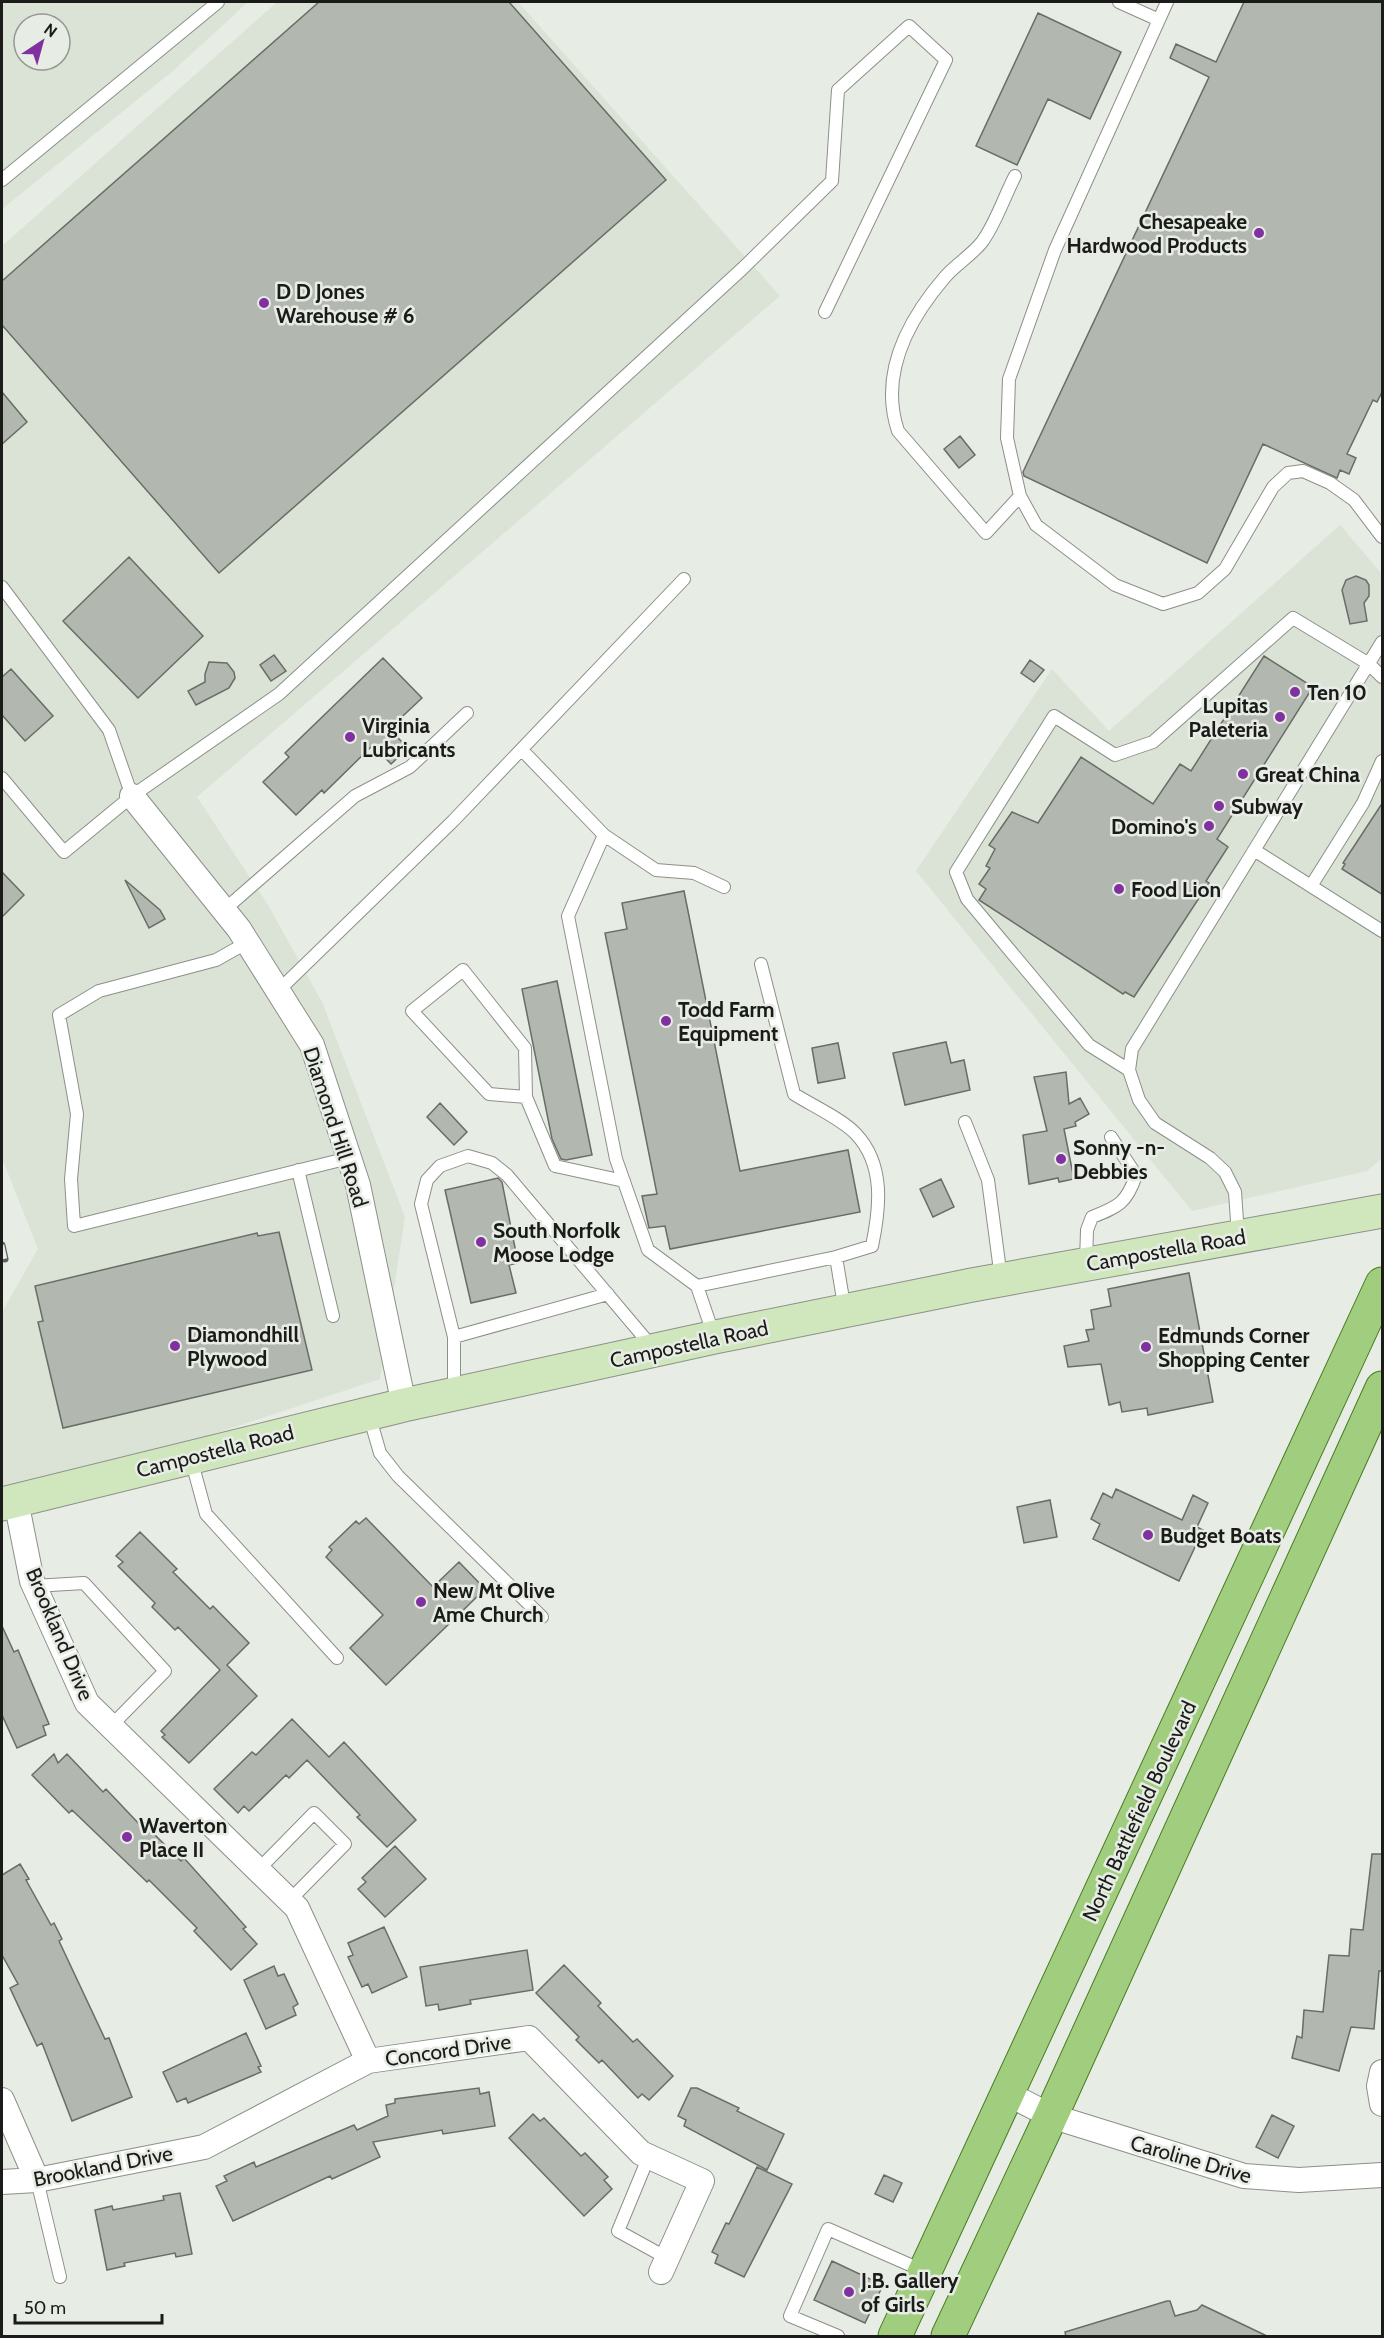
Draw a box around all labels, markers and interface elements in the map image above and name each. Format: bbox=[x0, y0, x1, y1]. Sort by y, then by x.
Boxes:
north arrow bbox=[12, 12, 72, 72]
text: N bbox=[40, 19, 61, 41]
place label: Chesapeake Hardwood Products bbox=[1067, 209, 1247, 258]
marker: Chesapeake Hardwood Products bbox=[1252, 226, 1266, 240]
place label: D D Jones Warehouse # 6 bbox=[276, 279, 414, 328]
marker: D D Jones Warehouse # 6 bbox=[257, 296, 271, 310]
place label: Ten 10 bbox=[1307, 680, 1367, 705]
marker: Ten 10 bbox=[1288, 685, 1302, 699]
place label: Lupitas Paleteria bbox=[1189, 693, 1269, 742]
marker: Lupitas Paleteria bbox=[1273, 710, 1287, 724]
place label: Virginia Lubricants bbox=[362, 713, 456, 762]
marker: Virginia Lubricants bbox=[343, 730, 357, 744]
place label: Great China bbox=[1255, 762, 1361, 787]
marker: Great China bbox=[1236, 767, 1250, 781]
place label: Subway bbox=[1231, 794, 1304, 819]
marker: Subway bbox=[1212, 799, 1226, 813]
place label: Domino's bbox=[1111, 814, 1197, 839]
marker: Domino's bbox=[1202, 819, 1216, 833]
place label: Food Lion bbox=[1131, 877, 1221, 902]
marker: Food Lion bbox=[1112, 882, 1126, 896]
place label: Todd Farm Equipment bbox=[678, 997, 778, 1046]
marker: Todd Farm Equipment bbox=[659, 1014, 673, 1028]
street label: Diamond Hill Road bbox=[298, 1044, 374, 1210]
place label: Sonny -n- Debbies bbox=[1073, 1135, 1165, 1184]
marker: Sonny -n- Debbies bbox=[1054, 1152, 1068, 1166]
place label: South Norfolk Moose Lodge bbox=[493, 1218, 621, 1267]
street label: Campostella Road bbox=[1084, 1224, 1248, 1276]
marker: South Norfolk Moose Lodge bbox=[474, 1235, 488, 1249]
street label: Campostella Road bbox=[607, 1315, 771, 1373]
place label: Diamondhill Plywood bbox=[187, 1322, 299, 1371]
place label: Edmunds Corner Shopping Center bbox=[1158, 1323, 1310, 1372]
marker: Diamondhill Plywood bbox=[168, 1339, 182, 1353]
marker: Edmunds Corner Shopping Center bbox=[1139, 1340, 1153, 1354]
street label: Campostella Road bbox=[134, 1419, 296, 1483]
place label: Budget Boats bbox=[1160, 1523, 1281, 1548]
marker: Budget Boats bbox=[1141, 1528, 1155, 1542]
street label: Brookland Drive bbox=[21, 1564, 99, 1704]
place label: New Mt Olive Ame Church bbox=[433, 1578, 555, 1627]
marker: New Mt Olive Ame Church bbox=[414, 1595, 428, 1609]
street label: North Battlefield Boulevard bbox=[1077, 1697, 1201, 1925]
place label: Waverton Place II bbox=[139, 1813, 227, 1862]
marker: Waverton Place II bbox=[120, 1830, 134, 1844]
street label: Concord Drive bbox=[384, 2029, 513, 2071]
street label: Caroline Drive bbox=[1128, 2130, 1255, 2188]
street label: Brookland Drive bbox=[31, 2140, 175, 2192]
place label: J.B. Gallery of Girls bbox=[860, 2268, 959, 2317]
marker: J.B. Gallery of Girls bbox=[842, 2285, 856, 2299]
scale bar bbox=[15, 2287, 162, 2325]
text: 50 m bbox=[24, 2297, 66, 2319]

